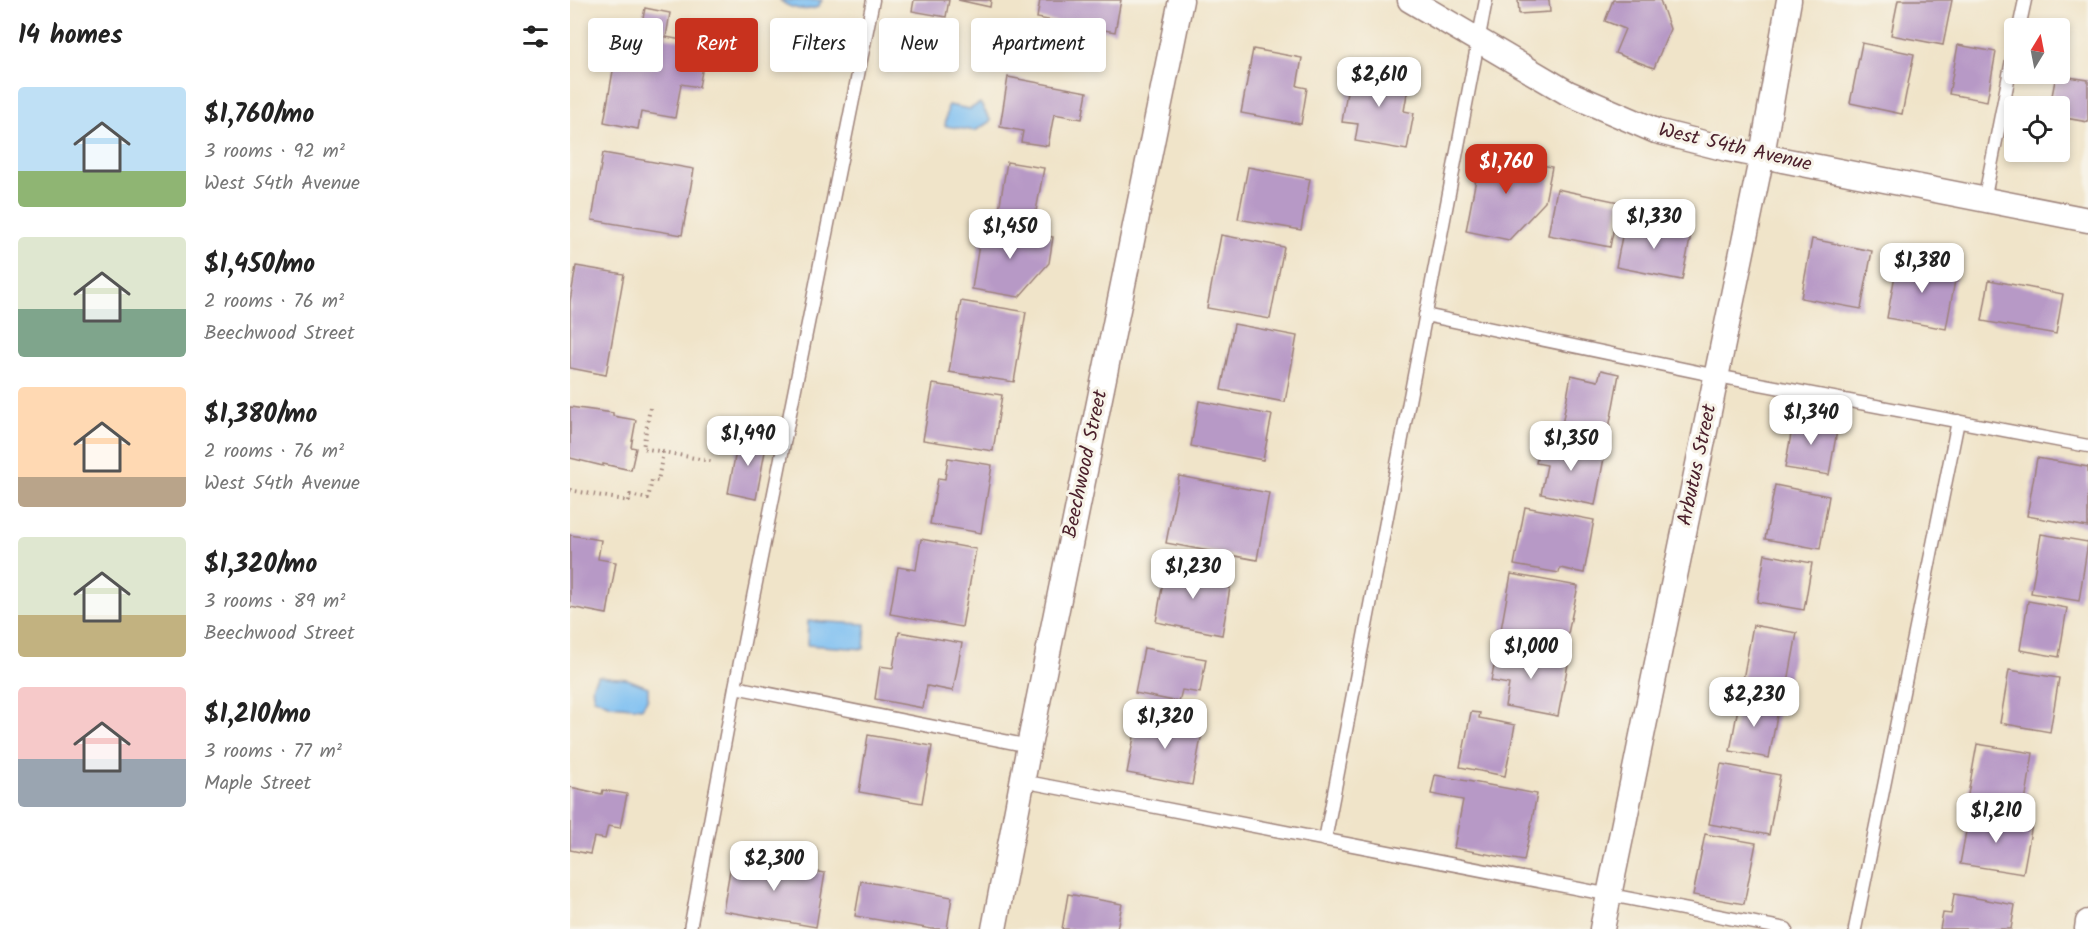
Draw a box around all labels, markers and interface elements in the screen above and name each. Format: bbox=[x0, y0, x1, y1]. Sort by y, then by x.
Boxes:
text: 14 homes bbox=[18, 15, 123, 57]
chip: Buy bbox=[588, 18, 663, 72]
chip: Rent bbox=[675, 18, 758, 72]
chip: Filters bbox=[770, 18, 867, 72]
chip: New bbox=[879, 18, 959, 72]
chip: Apartment bbox=[971, 18, 1106, 72]
north arrow bbox=[2004, 18, 2070, 84]
map controls bbox=[2004, 18, 2070, 162]
icon: filters bbox=[519, 20, 552, 53]
pin: $2,610 bbox=[1330, 57, 1428, 108]
text: $2,610 bbox=[1351, 60, 1407, 92]
text: $1,760/mo bbox=[204, 94, 314, 136]
button: locate bbox=[2004, 96, 2070, 162]
icon: home bbox=[66, 111, 138, 183]
street label: West 54th Avenue bbox=[1655, 115, 1815, 181]
text: 3 rooms · 92 m² bbox=[204, 136, 345, 168]
pin: $1,760 bbox=[1457, 144, 1555, 195]
text: $1,760 bbox=[1479, 147, 1533, 179]
text: West 54th Avenue bbox=[204, 168, 360, 200]
pin: $1,330 bbox=[1605, 199, 1703, 250]
text: $1,330 bbox=[1626, 202, 1682, 234]
pin: $1,450 bbox=[961, 209, 1059, 260]
text: $1,450 bbox=[983, 212, 1037, 244]
pin: $1,380 bbox=[1873, 243, 1971, 294]
text: $1,450/mo bbox=[204, 244, 315, 286]
text: $1,380 bbox=[1894, 246, 1950, 278]
icon: home bbox=[66, 261, 138, 333]
text: 2 rooms · 76 m² bbox=[204, 286, 344, 318]
text: Beechwood Street bbox=[204, 318, 355, 350]
street label: Beechwood Street bbox=[1055, 387, 1117, 541]
text: $1,380/mo bbox=[204, 394, 317, 436]
pin: $1,340 bbox=[1762, 395, 1860, 446]
text: $1,340 bbox=[1783, 398, 1839, 430]
street label: Arbutus Street bbox=[1670, 401, 1727, 529]
icon: home bbox=[66, 411, 138, 483]
pin: $1,490 bbox=[699, 416, 797, 467]
text: $1,490 bbox=[721, 419, 775, 451]
pin: $1,350 bbox=[1522, 421, 1620, 472]
text: $1,350 bbox=[1544, 424, 1598, 456]
text: 2 rooms · 76 m² bbox=[204, 436, 344, 468]
text: West 54th Avenue bbox=[204, 468, 360, 500]
text: $1,320/mo bbox=[204, 544, 317, 586]
pin: $1,230 bbox=[1144, 549, 1242, 600]
text: $1,230 bbox=[1165, 552, 1221, 584]
icon: home bbox=[66, 561, 138, 633]
text: 3 rooms · 89 m² bbox=[204, 586, 345, 618]
text: Beechwood Street bbox=[204, 618, 355, 650]
pin: $1,000 bbox=[1482, 629, 1580, 680]
text: $1,000 bbox=[1504, 632, 1558, 664]
pin: $2,230 bbox=[1705, 677, 1803, 728]
text: $2,230 bbox=[1723, 680, 1785, 712]
text: $1,210/mo bbox=[204, 694, 311, 736]
pin: $1,320 bbox=[1116, 699, 1214, 750]
text: $1,320 bbox=[1137, 702, 1193, 734]
icon: home bbox=[66, 711, 138, 783]
text: 3 rooms · 77 m² bbox=[204, 736, 342, 768]
text: Maple Street bbox=[204, 768, 311, 800]
pin: $1,210 bbox=[1947, 793, 2045, 844]
text: $1,210 bbox=[1970, 796, 2022, 828]
pin: $2,300 bbox=[725, 841, 823, 892]
text: $2,300 bbox=[744, 844, 804, 876]

